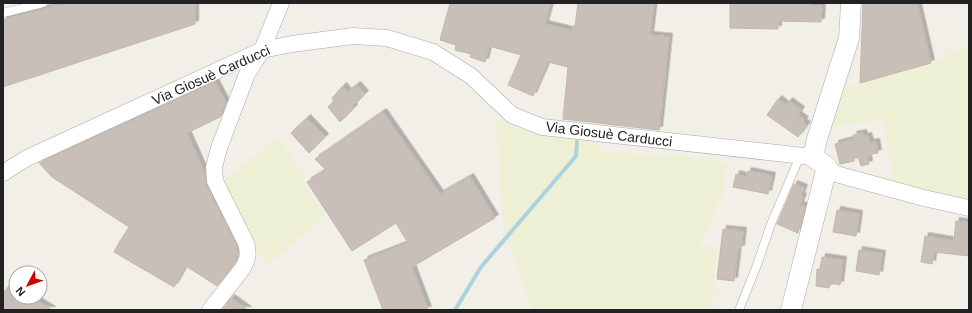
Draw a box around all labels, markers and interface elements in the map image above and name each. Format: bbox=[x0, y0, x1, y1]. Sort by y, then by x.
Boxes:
street label: Via Giosuè Carducci bbox=[150, 42, 272, 108]
street label: Via Giosuè Carducci bbox=[545, 118, 673, 150]
north arrow bbox=[8, 265, 48, 305]
text: N bbox=[13, 285, 28, 298]

